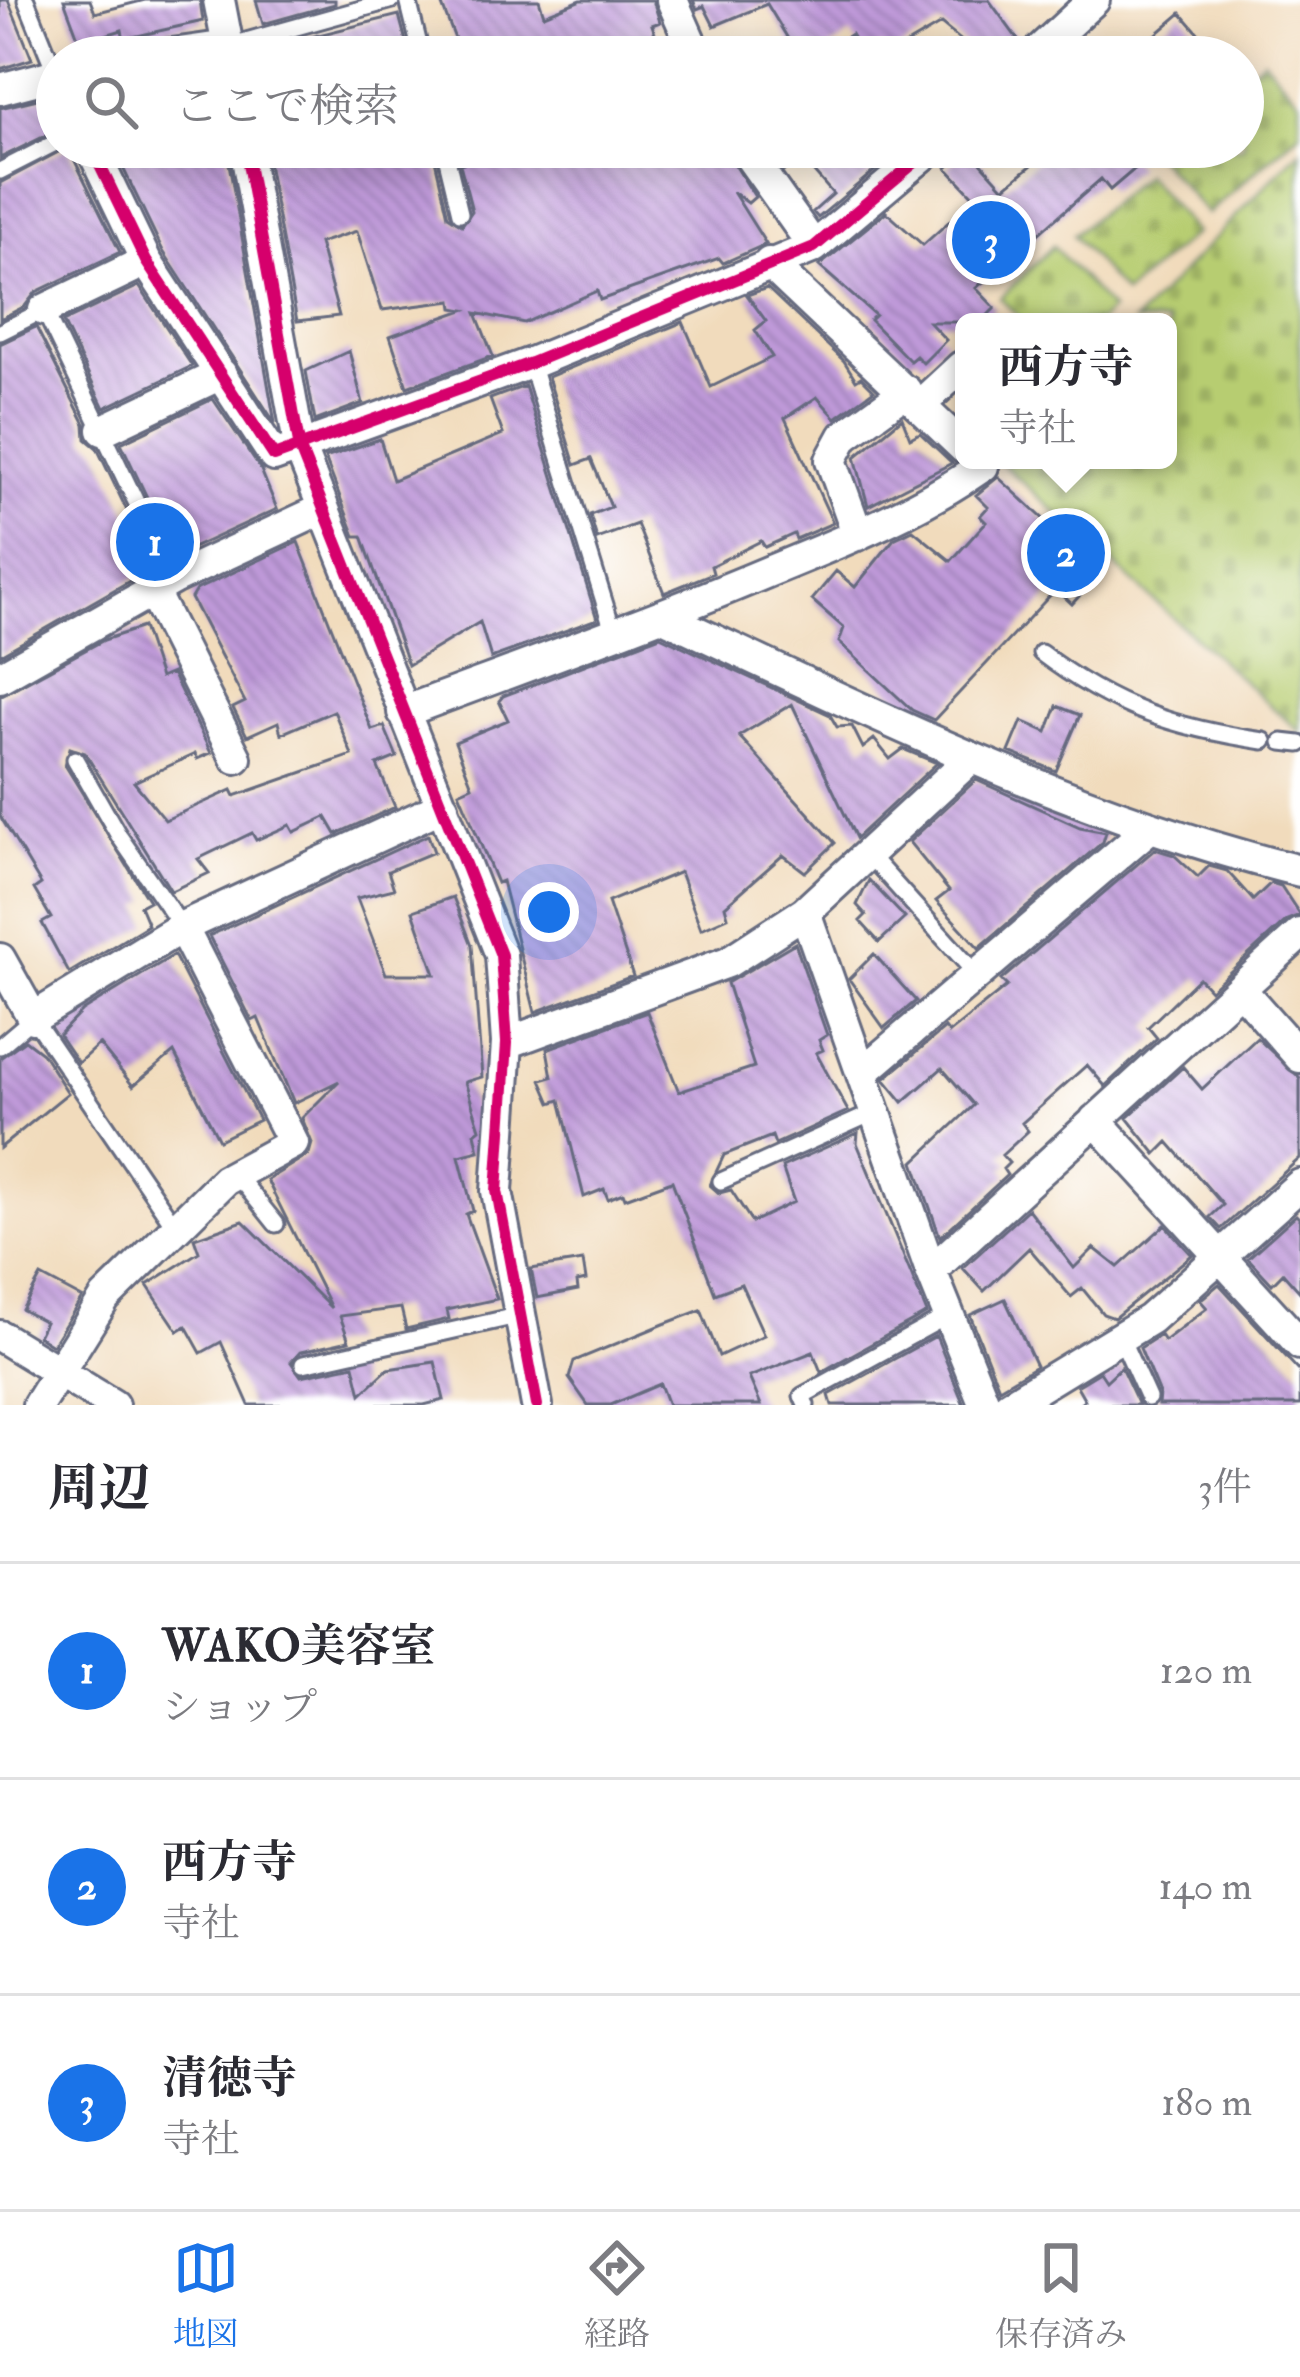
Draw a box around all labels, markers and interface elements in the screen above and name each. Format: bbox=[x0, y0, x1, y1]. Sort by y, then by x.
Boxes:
search box bbox=[36, 36, 1264, 168]
icon: search bbox=[78, 69, 144, 135]
text: ここで検索 bbox=[174, 79, 399, 135]
pin: 3 bbox=[952, 195, 1030, 285]
popup bbox=[955, 313, 1177, 469]
text: 西方寺 bbox=[998, 340, 1134, 396]
text: 寺社 bbox=[998, 404, 1077, 453]
pin: 1 bbox=[116, 497, 194, 587]
pin: 2 bbox=[1027, 508, 1105, 598]
your location bbox=[519, 882, 579, 942]
text: 周辺 bbox=[48, 1457, 150, 1521]
text: 3件 bbox=[1198, 1463, 1252, 1512]
text: WAKO美容室 bbox=[162, 1619, 436, 1675]
text: 1 bbox=[80, 1646, 94, 1695]
text: 120 m bbox=[1160, 1646, 1252, 1695]
text: ショップ bbox=[162, 1683, 317, 1732]
text: 西方寺 bbox=[162, 1835, 297, 1891]
text: 2 bbox=[77, 1862, 97, 1911]
text: 140 m bbox=[1159, 1862, 1252, 1911]
text: 寺社 bbox=[162, 1899, 240, 1948]
text: 清徳寺 bbox=[162, 2051, 297, 2107]
text: 3 bbox=[80, 2078, 94, 2127]
text: 180 m bbox=[1161, 2078, 1252, 2127]
text: 寺社 bbox=[162, 2115, 240, 2164]
tab: 地図 bbox=[173, 2235, 239, 2355]
tab: 経路 bbox=[584, 2235, 650, 2355]
tab: 保存済み bbox=[995, 2235, 1127, 2355]

